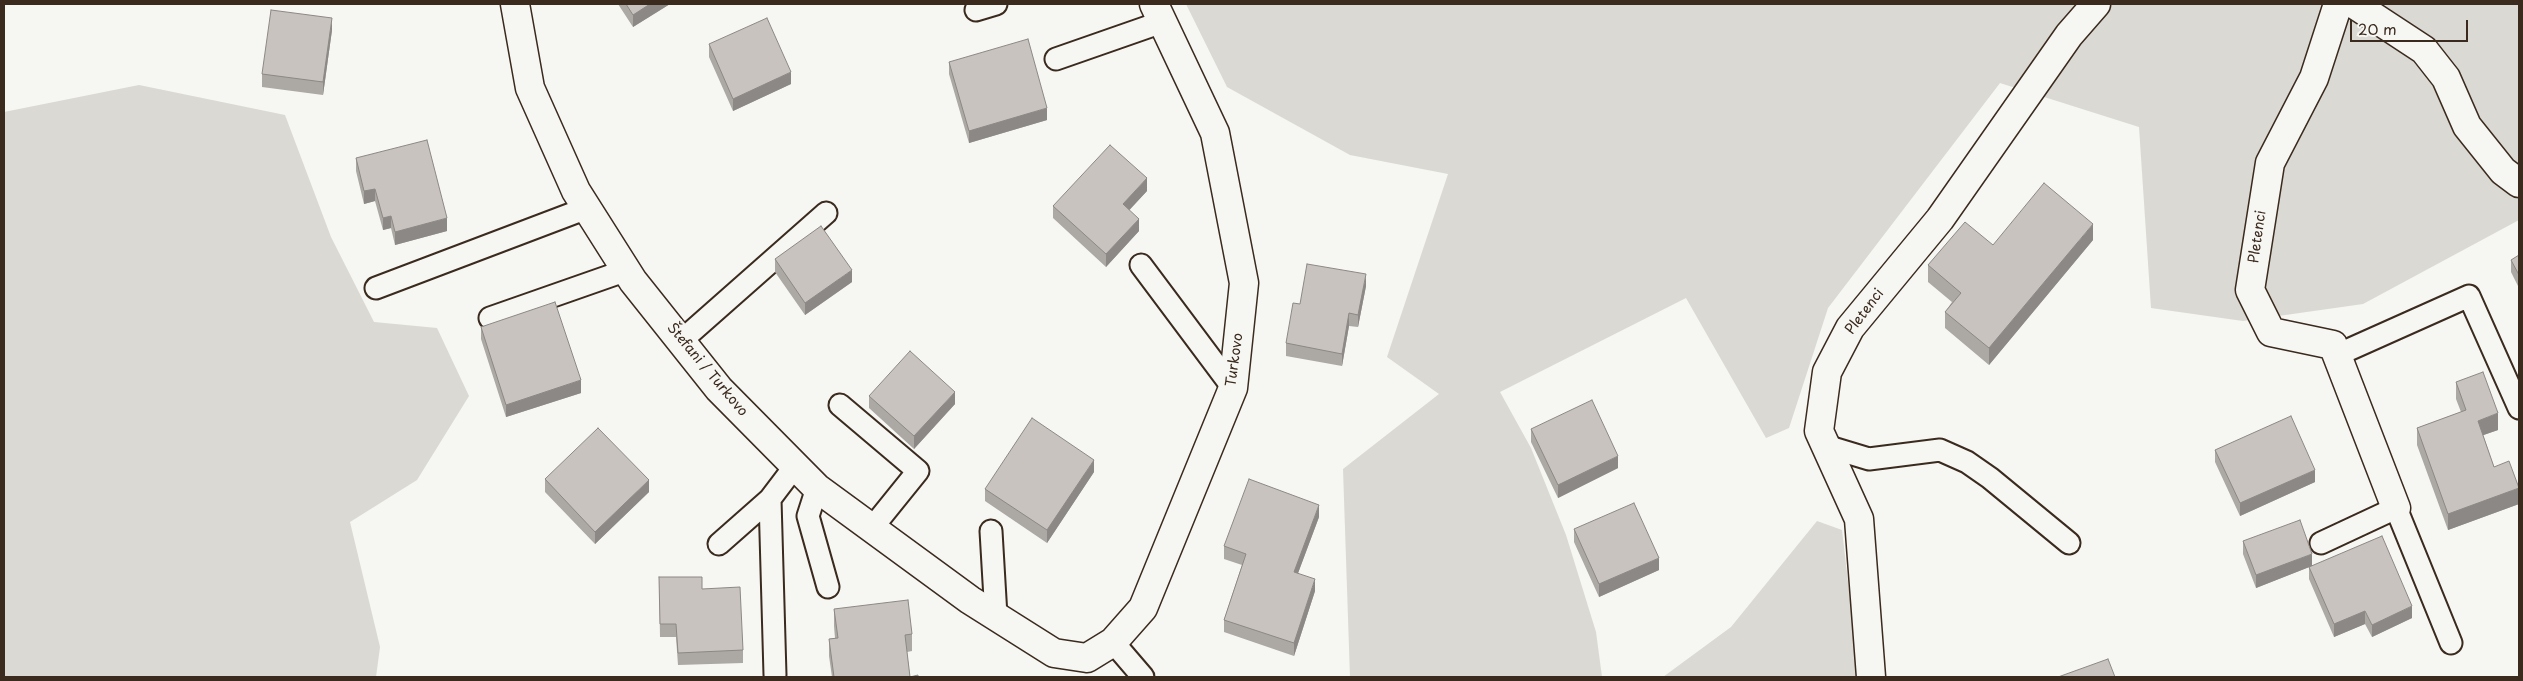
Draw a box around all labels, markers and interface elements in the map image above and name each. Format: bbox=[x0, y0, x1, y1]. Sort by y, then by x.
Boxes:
scale bar bbox=[2353, 10, 2470, 42]
text: 20 m bbox=[2358, 17, 2397, 40]
street label: Pletenci bbox=[2246, 209, 2270, 265]
street label: Pletenci bbox=[1842, 286, 1888, 338]
street label: Štefani / Turkovo bbox=[663, 320, 751, 420]
street label: Turkovo bbox=[1223, 332, 1247, 388]

